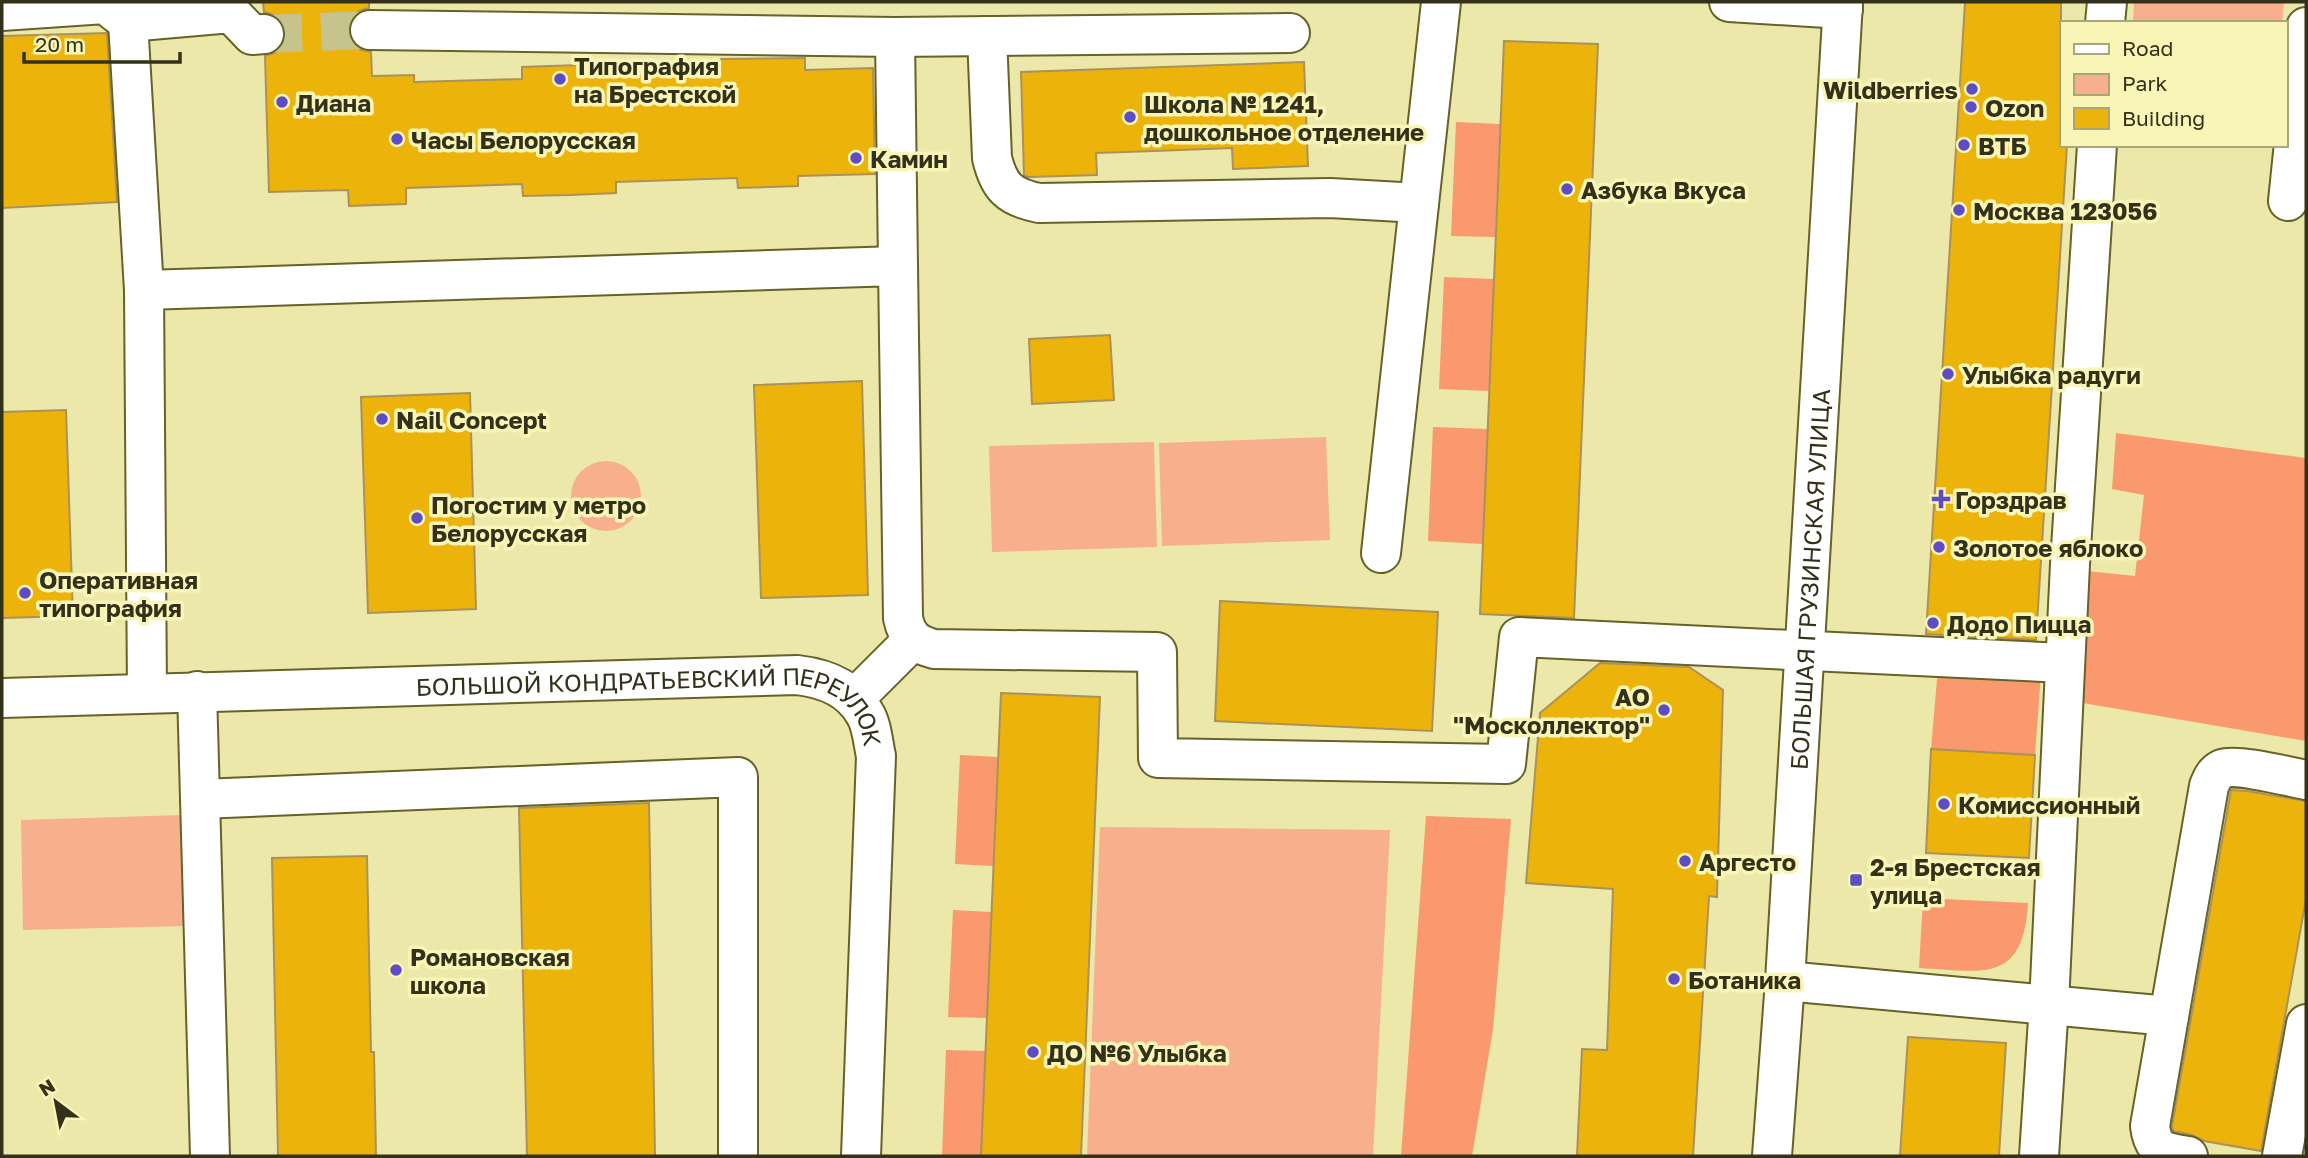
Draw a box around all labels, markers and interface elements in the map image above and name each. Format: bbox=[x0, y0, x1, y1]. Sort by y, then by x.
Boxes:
scale bar bbox=[24, 21, 180, 65]
legend bbox=[2060, 21, 2287, 147]
text: 20 m bbox=[35, 31, 84, 57]
text: Road bbox=[2122, 35, 2173, 61]
place label: Типография на Брестской bbox=[574, 51, 736, 108]
text: Park bbox=[2122, 70, 2168, 96]
marker: Типография на Брестской bbox=[552, 71, 568, 87]
place label: Wildberries bbox=[1823, 75, 1958, 104]
marker: Wildberries bbox=[1964, 81, 1980, 97]
place label: Диана bbox=[296, 88, 371, 117]
place label: Школа № 1241, дошкольное отделение bbox=[1144, 89, 1424, 146]
place label: Ozon bbox=[1985, 93, 2044, 122]
marker: Диана bbox=[274, 94, 290, 110]
marker: Ozon bbox=[1963, 99, 1979, 115]
text: Building bbox=[2122, 105, 2205, 131]
marker: Школа № 1241, дошкольное отделение bbox=[1122, 109, 1138, 125]
place label: Часы Белорусская bbox=[411, 125, 636, 154]
marker: Часы Белорусская bbox=[389, 131, 405, 147]
place label: ВТБ bbox=[1978, 131, 2027, 160]
marker: ВТБ bbox=[1956, 137, 1972, 153]
place label: Камин bbox=[870, 144, 948, 173]
marker: Камин bbox=[848, 150, 864, 166]
place label: Азбука Вкуса bbox=[1581, 175, 1746, 204]
marker: Азбука Вкуса bbox=[1559, 181, 1575, 197]
place label: Москва 123056 bbox=[1973, 196, 2157, 225]
marker: Москва 123056 bbox=[1951, 202, 1967, 218]
place label: Улыбка радуги bbox=[1962, 360, 2141, 389]
marker: Улыбка радуги bbox=[1940, 366, 1956, 382]
street label: БОЛЬШАЯ ГРУЗИНСКАЯ УЛИЦА bbox=[1783, 388, 1835, 771]
place label: Nail Concept bbox=[396, 405, 547, 434]
marker: Nail Concept bbox=[374, 411, 390, 427]
place label: Горздрав bbox=[1955, 485, 2067, 514]
place label: Погостим у метро Белорусская bbox=[431, 490, 646, 547]
marker: Горздрав bbox=[1933, 491, 1949, 507]
marker: Погостим у метро Белорусская bbox=[409, 510, 425, 526]
place label: Золотое яблоко bbox=[1953, 533, 2143, 562]
marker: Золотое яблоко bbox=[1931, 539, 1947, 555]
place label: Оперативная типография bbox=[39, 565, 198, 622]
marker: Оперативная типография bbox=[17, 585, 33, 601]
place label: Додо Пицца bbox=[1947, 609, 2092, 638]
marker: Додо Пицца bbox=[1925, 615, 1941, 631]
street label: БОЛЬШОЙ КОНДРАТЬЕВСКИЙ ПЕРЕУЛОК bbox=[415, 660, 888, 748]
place label: АО "Москоллектор" bbox=[1453, 682, 1650, 739]
marker: АО "Москоллектор" bbox=[1656, 702, 1672, 718]
place label: Комиссионный bbox=[1958, 790, 2140, 819]
marker: Комиссионный bbox=[1936, 796, 1952, 812]
place label: Аргесто bbox=[1699, 847, 1796, 876]
place label: 2-я Брестская улица bbox=[1870, 852, 2041, 909]
marker: Аргесто bbox=[1677, 853, 1693, 869]
marker: 2-я Брестская улица bbox=[1848, 872, 1864, 888]
place label: Романовская школа bbox=[410, 942, 570, 999]
marker: Романовская школа bbox=[388, 962, 404, 978]
place label: Ботаника bbox=[1688, 965, 1801, 994]
marker: Ботаника bbox=[1666, 971, 1682, 987]
place label: ДО №6 Улыбка bbox=[1047, 1038, 1227, 1067]
marker: ДО №6 Улыбка bbox=[1025, 1044, 1041, 1060]
north arrow bbox=[21, 1067, 91, 1137]
text: N bbox=[35, 1074, 59, 1101]

